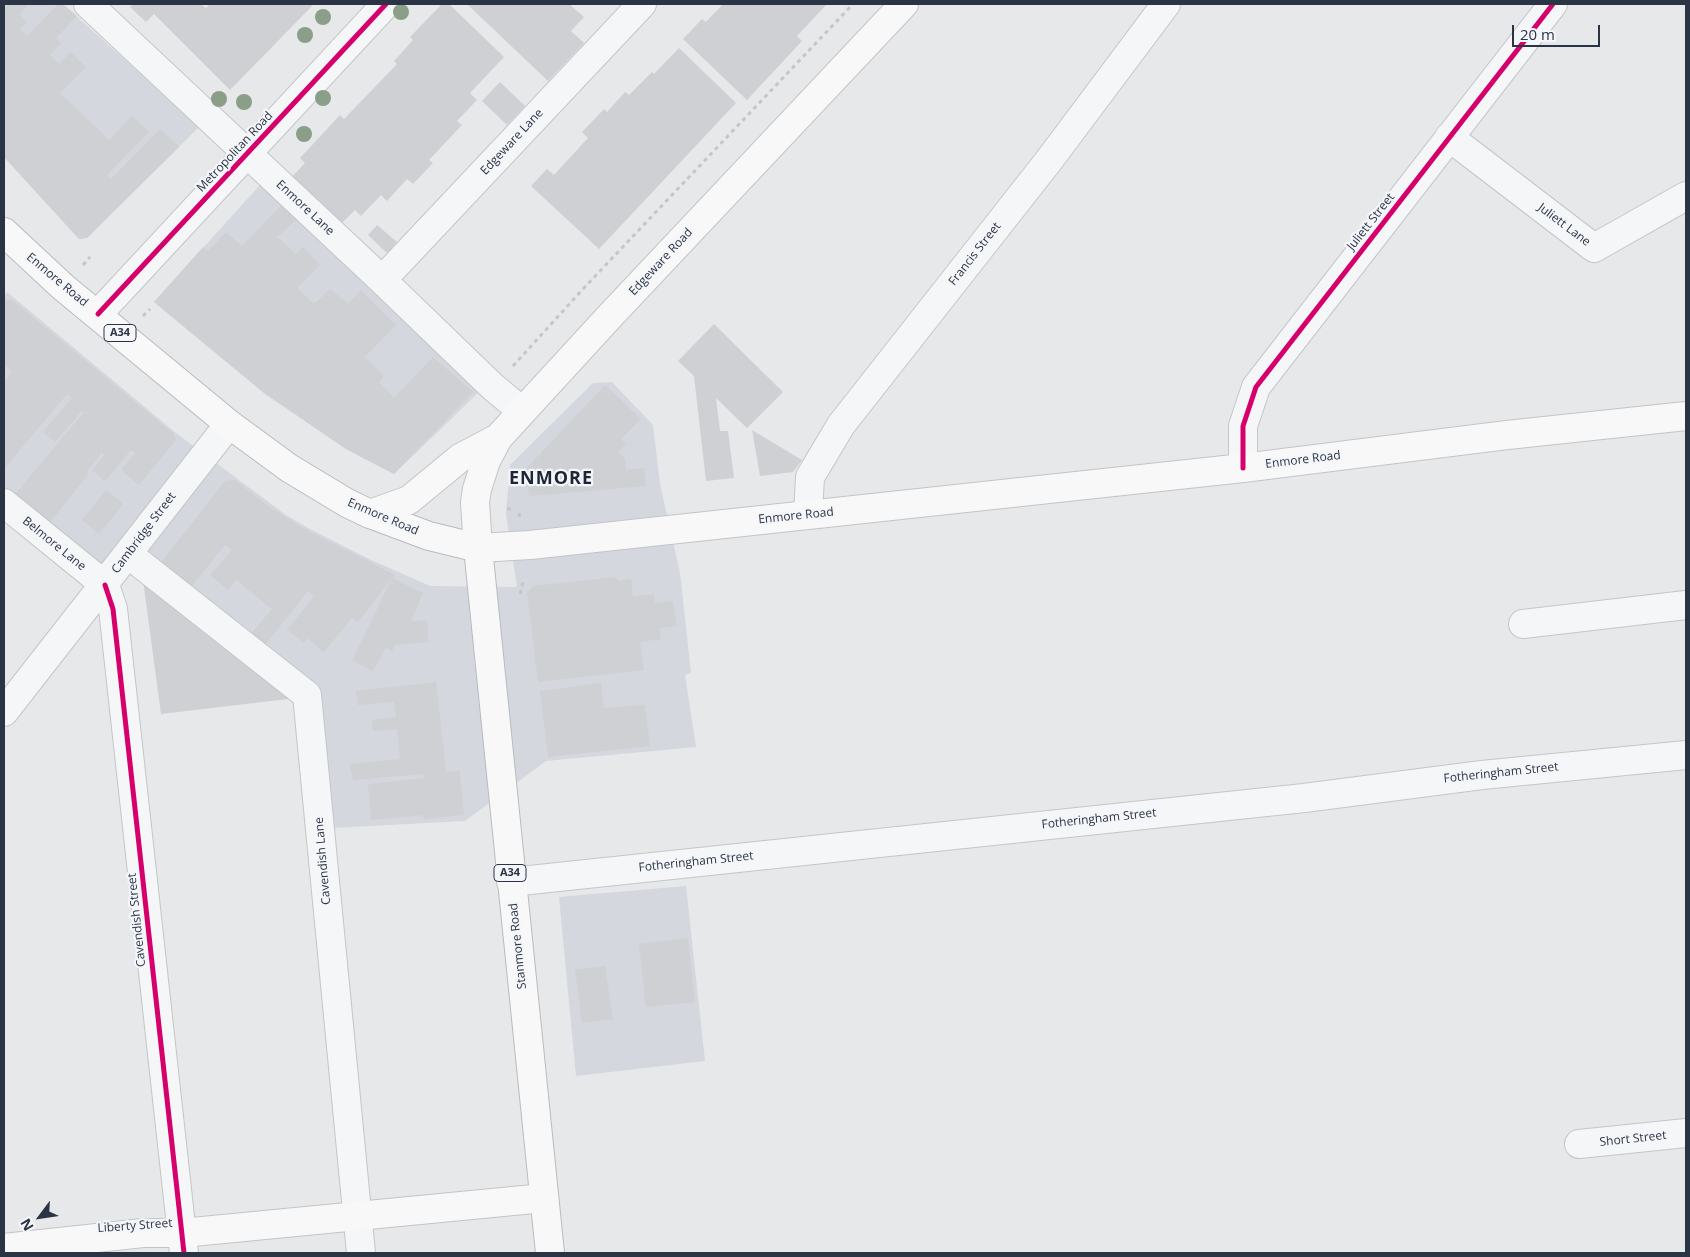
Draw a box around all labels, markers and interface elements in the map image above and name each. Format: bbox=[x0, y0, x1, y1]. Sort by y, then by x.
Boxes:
scale bar bbox=[1515, 15, 1602, 47]
text: 20 m bbox=[1520, 24, 1555, 44]
street label: Edgeware Lane bbox=[478, 106, 546, 178]
street label: Metropolitan Road bbox=[194, 109, 276, 195]
street label: Enmore Lane bbox=[273, 177, 337, 239]
street label: Juliett Street bbox=[1344, 191, 1398, 253]
street label: Juliett Lane bbox=[1535, 201, 1593, 249]
street label: Francis Street bbox=[946, 220, 1004, 288]
street label: Edgeware Road bbox=[626, 225, 696, 299]
street label: Enmore Road bbox=[23, 250, 91, 310]
road number: A34 bbox=[104, 324, 136, 342]
street label: Enmore Road bbox=[1265, 448, 1341, 472]
district label: ENMORE bbox=[508, 468, 594, 490]
street label: Cambridge Street bbox=[109, 490, 179, 576]
street label: Enmore Road bbox=[345, 496, 421, 538]
street label: Enmore Road bbox=[758, 505, 834, 527]
street label: Belmore Lane bbox=[19, 514, 89, 574]
street label: Fotheringham Street bbox=[1443, 760, 1559, 786]
street label: Fotheringham Street bbox=[1041, 806, 1157, 832]
street label: Cavendish Lane bbox=[312, 817, 334, 905]
street label: Fotheringham Street bbox=[638, 849, 754, 875]
road number: A34 bbox=[494, 864, 526, 881]
street label: Cavendish Street bbox=[125, 872, 149, 968]
street label: Stanmore Road bbox=[506, 902, 530, 990]
street label: Short Street bbox=[1599, 1128, 1667, 1150]
north arrow bbox=[15, 1192, 65, 1242]
text: N bbox=[16, 1215, 38, 1235]
street label: Liberty Street bbox=[97, 1216, 173, 1236]

